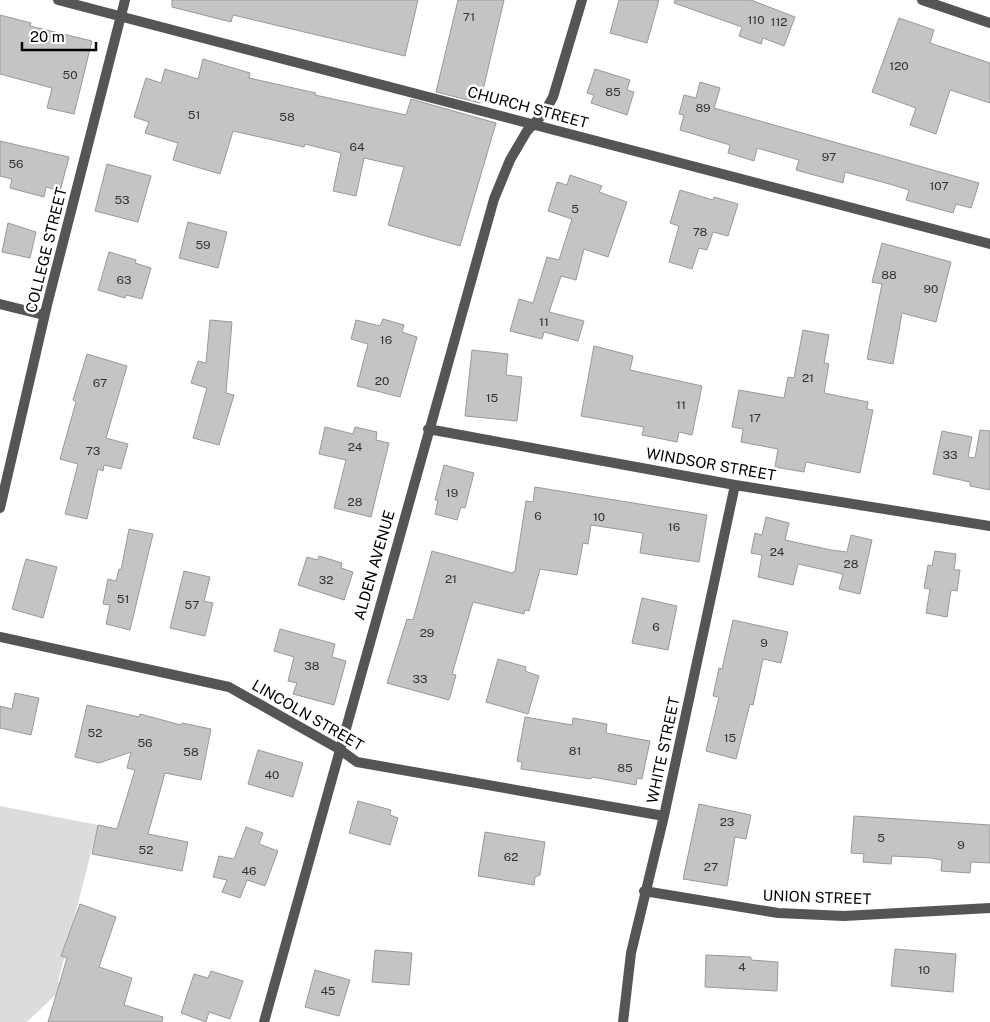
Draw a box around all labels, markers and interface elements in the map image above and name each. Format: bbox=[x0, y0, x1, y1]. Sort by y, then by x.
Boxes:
house number: 71 bbox=[463, 10, 475, 24]
house number: 110 bbox=[747, 13, 765, 27]
house number: 112 bbox=[771, 15, 787, 29]
scale bar bbox=[22, 20, 96, 52]
text: 20 m bbox=[30, 28, 65, 45]
house number: 120 bbox=[889, 59, 909, 73]
house number: 50 bbox=[62, 68, 78, 82]
street label: CHURCH STREET bbox=[466, 83, 590, 131]
house number: 85 bbox=[605, 85, 621, 99]
house number: 89 bbox=[695, 101, 711, 115]
house number: 51 bbox=[188, 108, 200, 122]
house number: 58 bbox=[279, 110, 295, 124]
house number: 64 bbox=[350, 140, 365, 154]
house number: 97 bbox=[822, 150, 836, 164]
house number: 56 bbox=[8, 157, 24, 171]
house number: 107 bbox=[929, 179, 949, 193]
street label: COLLEGE STREET bbox=[22, 185, 70, 314]
house number: 53 bbox=[114, 193, 130, 207]
house number: 5 bbox=[571, 202, 579, 216]
house number: 78 bbox=[693, 225, 708, 239]
house number: 59 bbox=[195, 238, 211, 252]
house number: 88 bbox=[881, 268, 897, 282]
house number: 63 bbox=[117, 273, 131, 287]
house number: 90 bbox=[924, 282, 938, 296]
house number: 11 bbox=[539, 315, 549, 329]
house number: 16 bbox=[380, 333, 392, 347]
house number: 21 bbox=[802, 371, 814, 385]
house number: 20 bbox=[375, 374, 389, 388]
house number: 67 bbox=[93, 376, 107, 390]
house number: 15 bbox=[486, 391, 499, 405]
house number: 11 bbox=[676, 398, 686, 412]
house number: 17 bbox=[749, 411, 761, 425]
house number: 24 bbox=[348, 440, 363, 454]
house number: 73 bbox=[86, 444, 100, 458]
street label: WINDSOR STREET bbox=[645, 444, 777, 484]
house number: 33 bbox=[942, 448, 958, 462]
house number: 19 bbox=[446, 486, 458, 500]
house number: 28 bbox=[348, 495, 363, 509]
street label: ALDEN AVENUE bbox=[350, 508, 398, 622]
house number: 6 bbox=[534, 509, 542, 523]
house number: 10 bbox=[593, 510, 605, 524]
house number: 16 bbox=[668, 520, 680, 534]
house number: 24 bbox=[770, 545, 785, 559]
house number: 28 bbox=[844, 557, 859, 571]
house number: 21 bbox=[445, 572, 457, 586]
house number: 32 bbox=[319, 573, 333, 587]
house number: 51 bbox=[117, 592, 129, 606]
house number: 57 bbox=[185, 598, 199, 612]
house number: 6 bbox=[652, 620, 660, 634]
house number: 29 bbox=[420, 626, 434, 640]
house number: 9 bbox=[760, 636, 768, 650]
house number: 38 bbox=[304, 659, 320, 673]
house number: 33 bbox=[412, 672, 428, 686]
street label: LINCOLN STREET bbox=[249, 676, 367, 754]
street label: WHITE STREET bbox=[643, 695, 683, 805]
house number: 52 bbox=[88, 726, 102, 740]
house number: 15 bbox=[724, 731, 737, 745]
house number: 56 bbox=[137, 736, 153, 750]
house number: 81 bbox=[569, 744, 581, 758]
house number: 58 bbox=[183, 745, 199, 759]
house number: 85 bbox=[617, 761, 633, 775]
house number: 40 bbox=[265, 768, 279, 782]
house number: 23 bbox=[720, 815, 734, 829]
house number: 5 bbox=[877, 831, 885, 845]
house number: 9 bbox=[957, 838, 965, 852]
house number: 52 bbox=[139, 843, 153, 857]
house number: 62 bbox=[504, 850, 518, 864]
house number: 27 bbox=[704, 860, 718, 874]
house number: 46 bbox=[241, 864, 257, 878]
street label: UNION STREET bbox=[762, 887, 872, 907]
house number: 4 bbox=[738, 960, 746, 974]
house number: 10 bbox=[918, 963, 930, 977]
house number: 45 bbox=[320, 984, 336, 998]

